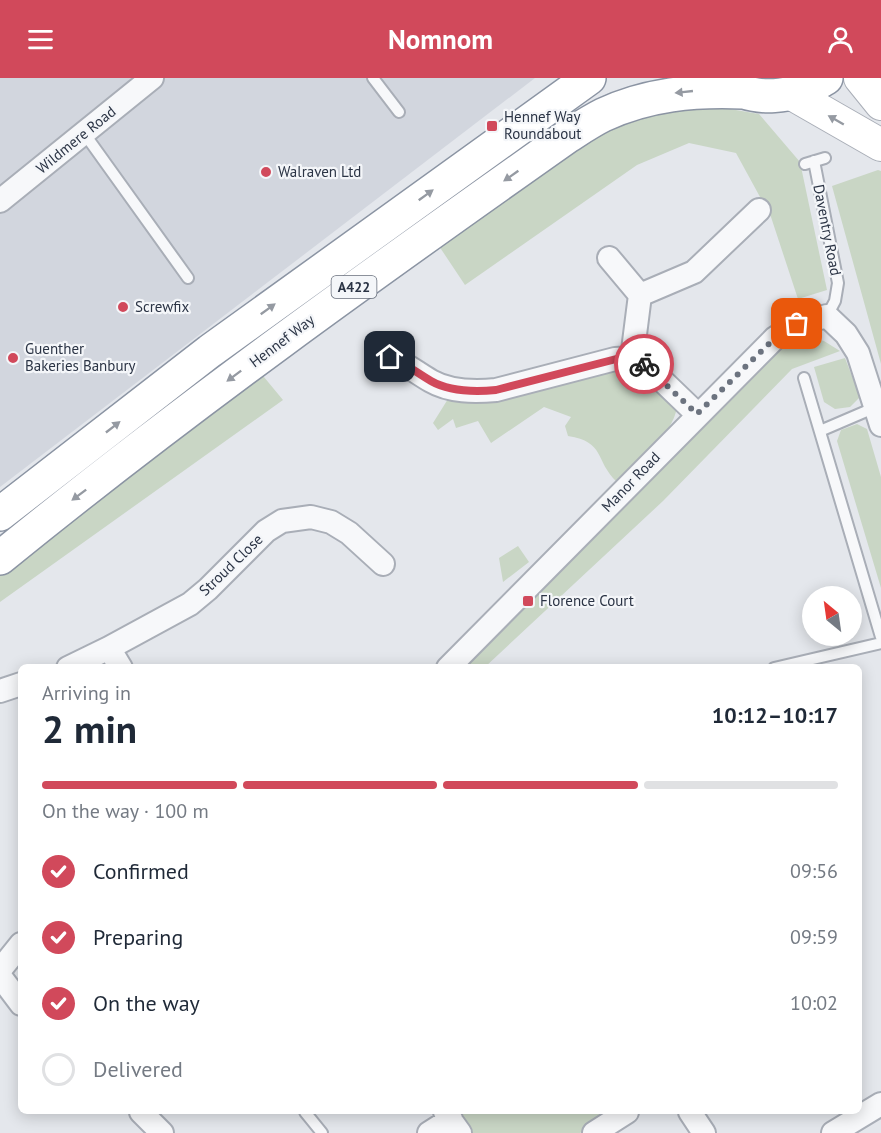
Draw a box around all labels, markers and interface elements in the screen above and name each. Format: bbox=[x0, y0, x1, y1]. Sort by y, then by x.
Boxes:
text: Nomnom bbox=[388, 22, 493, 56]
icon: menu bbox=[24, 23, 57, 56]
icon: person bbox=[824, 23, 857, 56]
one-way arrow bbox=[675, 87, 694, 97]
street label: Wildmere Road bbox=[32, 102, 119, 178]
place label: Hennef Way Roundabout bbox=[504, 107, 581, 143]
one-way arrow bbox=[828, 114, 844, 125]
marker: Hennef Way Roundabout bbox=[485, 119, 499, 133]
place label: Walraven Ltd bbox=[278, 162, 361, 181]
marker: Walraven Ltd bbox=[259, 165, 273, 179]
one-way arrow bbox=[504, 170, 520, 182]
street label: Daventry Road bbox=[809, 183, 846, 277]
one-way arrow bbox=[418, 189, 434, 201]
road number: A422 bbox=[332, 276, 376, 298]
place label: Screwfix bbox=[135, 297, 189, 316]
pin bbox=[771, 298, 822, 349]
marker: Screwfix bbox=[116, 300, 130, 314]
one-way arrow bbox=[260, 303, 276, 315]
icon: bag bbox=[780, 307, 813, 340]
street label: Hennef Way bbox=[245, 310, 318, 371]
pin bbox=[364, 331, 415, 382]
courier bbox=[614, 334, 674, 394]
place label: Guenther Bakeries Banbury bbox=[25, 339, 136, 375]
icon: home bbox=[373, 340, 406, 373]
icon: bike bbox=[628, 348, 661, 381]
marker: Guenther Bakeries Banbury bbox=[6, 351, 20, 365]
one-way arrow bbox=[226, 370, 242, 382]
one-way arrow bbox=[105, 421, 120, 433]
street label: Manor Road bbox=[597, 448, 664, 516]
one-way arrow bbox=[71, 488, 87, 501]
street label: Stroud Close bbox=[195, 530, 266, 600]
north arrow bbox=[802, 586, 862, 646]
map controls bbox=[802, 586, 862, 646]
place label: Florence Court bbox=[540, 591, 634, 610]
marker: Florence Court bbox=[521, 594, 535, 608]
text: Arriving in bbox=[42, 680, 131, 706]
text: 10:12–10:17 bbox=[712, 701, 838, 729]
text: 2 min bbox=[42, 703, 137, 754]
text: On the way · 100 m bbox=[42, 798, 209, 824]
icon: check bbox=[42, 855, 75, 888]
text: Confirmed bbox=[93, 857, 189, 885]
text: 09:56 bbox=[790, 858, 838, 884]
icon: check bbox=[42, 921, 75, 954]
text: Preparing bbox=[93, 923, 183, 951]
text: 09:59 bbox=[790, 924, 838, 950]
icon: check bbox=[42, 987, 75, 1020]
text: On the way bbox=[93, 989, 200, 1017]
text: 10:02 bbox=[790, 990, 838, 1016]
text: Delivered bbox=[93, 1055, 183, 1083]

